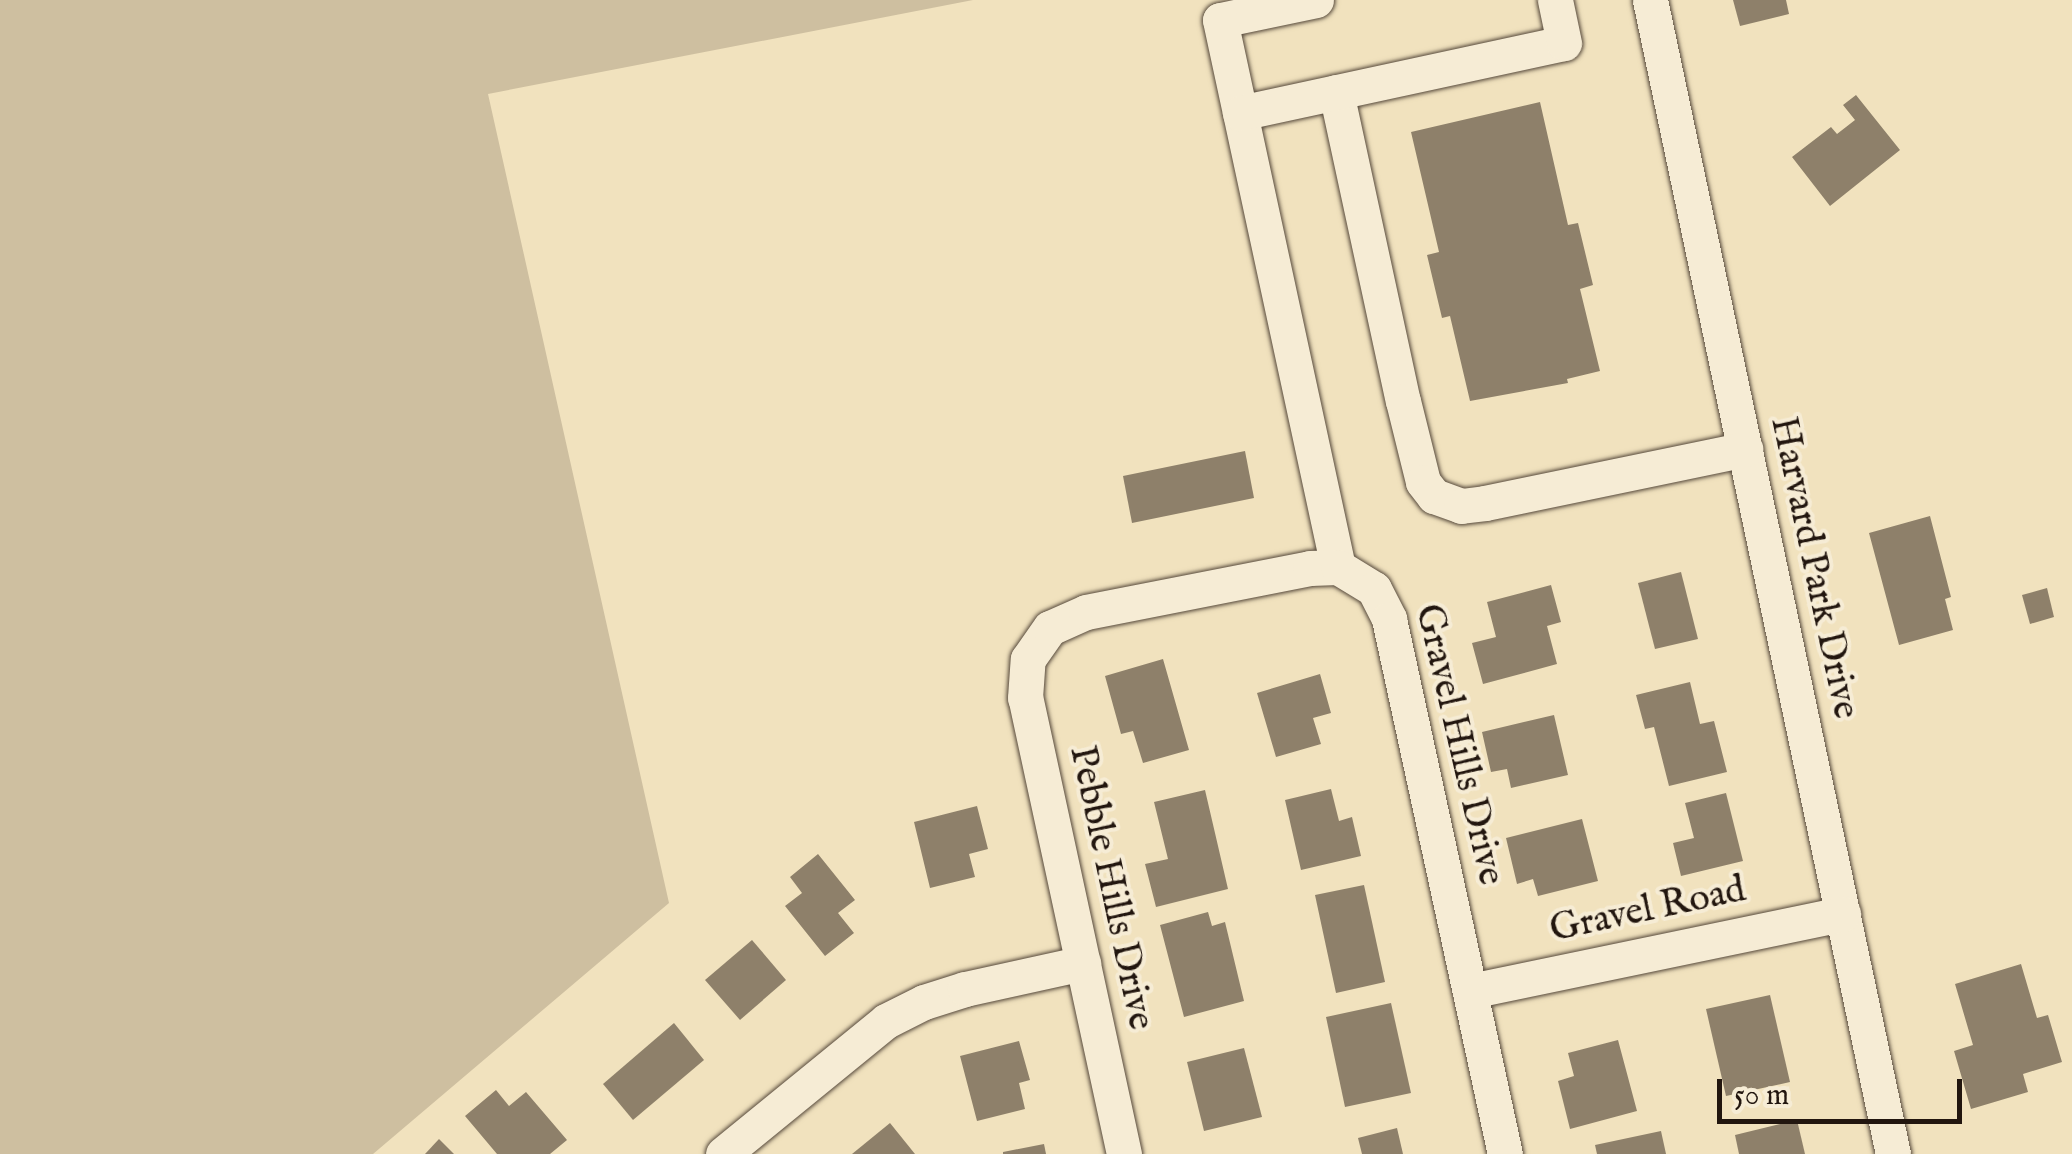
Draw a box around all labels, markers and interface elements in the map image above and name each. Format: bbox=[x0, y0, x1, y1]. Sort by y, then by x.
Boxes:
street label: Harvard Park Drive bbox=[1759, 413, 1867, 723]
street label: Gravel Hills Drive bbox=[1404, 600, 1512, 890]
street label: Pebble Hills Drive bbox=[1058, 742, 1162, 1034]
street label: Gravel Road bbox=[1546, 868, 1750, 954]
scale bar bbox=[1722, 1059, 1967, 1121]
text: 50 m bbox=[1734, 1077, 1789, 1115]

